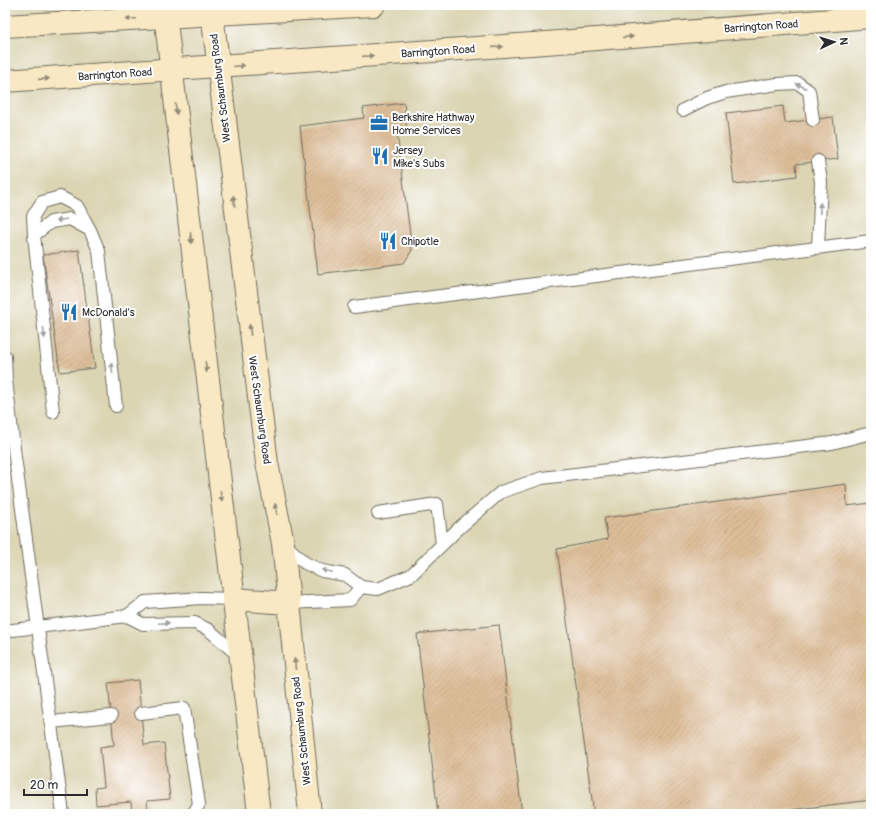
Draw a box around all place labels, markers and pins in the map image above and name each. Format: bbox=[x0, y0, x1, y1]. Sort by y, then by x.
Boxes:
place label: Berkshire Hathway Home Services bbox=[392, 111, 475, 137]
office icon: Berkshire Hathway Home Services bbox=[369, 113, 389, 133]
place label: Jersey Mike's Subs bbox=[393, 144, 445, 170]
restaurant icon: Jersey Mike's Subs bbox=[370, 146, 390, 166]
restaurant icon: Chipotle bbox=[378, 231, 398, 251]
place label: Chipotle bbox=[401, 235, 439, 248]
restaurant icon: McDonald's bbox=[59, 302, 79, 322]
place label: McDonald's bbox=[82, 306, 135, 319]

